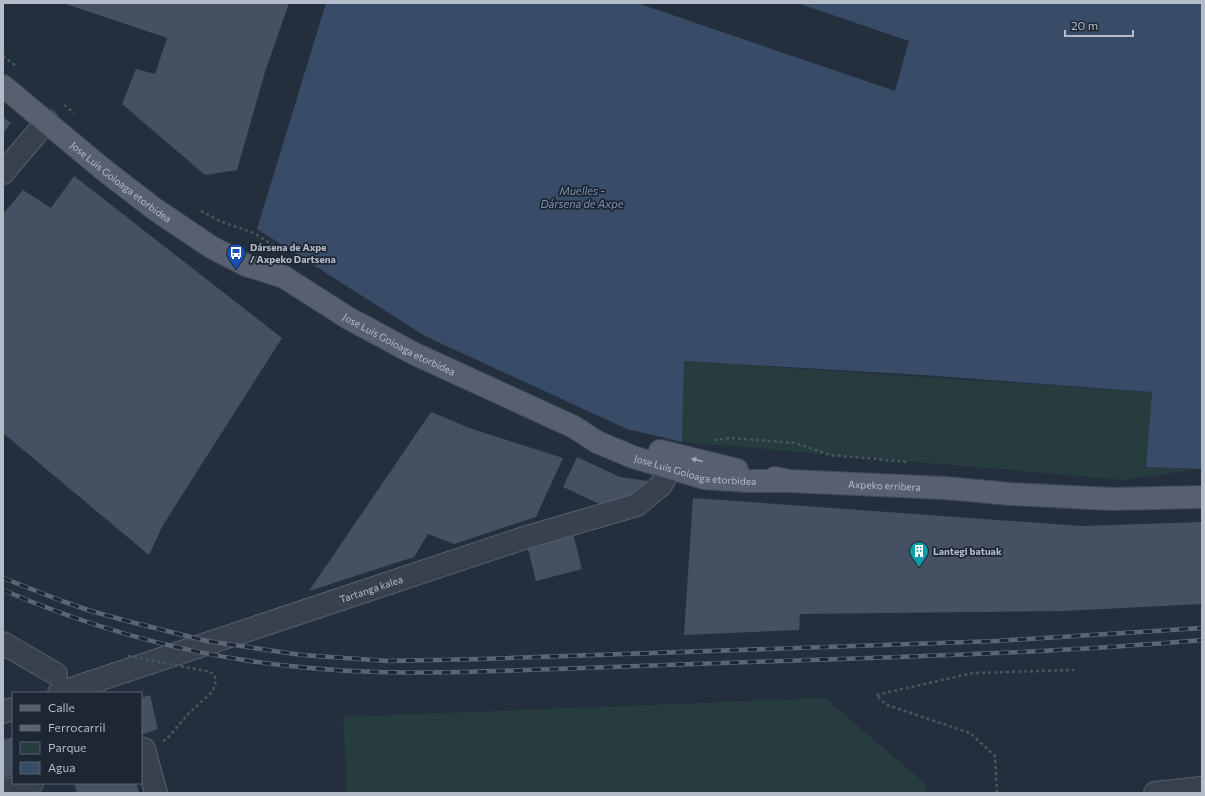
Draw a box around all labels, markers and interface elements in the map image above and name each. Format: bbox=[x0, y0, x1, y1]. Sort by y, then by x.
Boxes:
scale bar bbox=[1065, 12, 1133, 38]
text: 20 m bbox=[1071, 18, 1098, 32]
street label: Jose Luis Goioaga etorbidea bbox=[68, 139, 174, 225]
water label: Muelles - Dársena de Axpe bbox=[540, 184, 624, 210]
place label: Dársena de Axpe / Axpeko Dartsena bbox=[250, 241, 336, 265]
bus stop icon: Dársena de Axpe / Axpeko Dartsena bbox=[225, 242, 247, 270]
street label: Jose Luis Goioaga etorbidea bbox=[341, 310, 457, 378]
street label: Jose Luis Goioaga etorbidea bbox=[633, 452, 756, 487]
one-way arrow bbox=[691, 457, 703, 463]
street label: Axpeko erribera bbox=[848, 478, 921, 493]
building icon: Lantegi batuak bbox=[908, 540, 930, 568]
place label: Lantegi batuak bbox=[933, 545, 1002, 557]
street label: Tartanga kalea bbox=[338, 573, 404, 605]
legend bbox=[12, 692, 142, 784]
text: Calle bbox=[48, 700, 75, 714]
text: Ferrocarril bbox=[48, 720, 105, 734]
text: Parque bbox=[48, 740, 86, 754]
text: Agua bbox=[48, 760, 76, 774]

